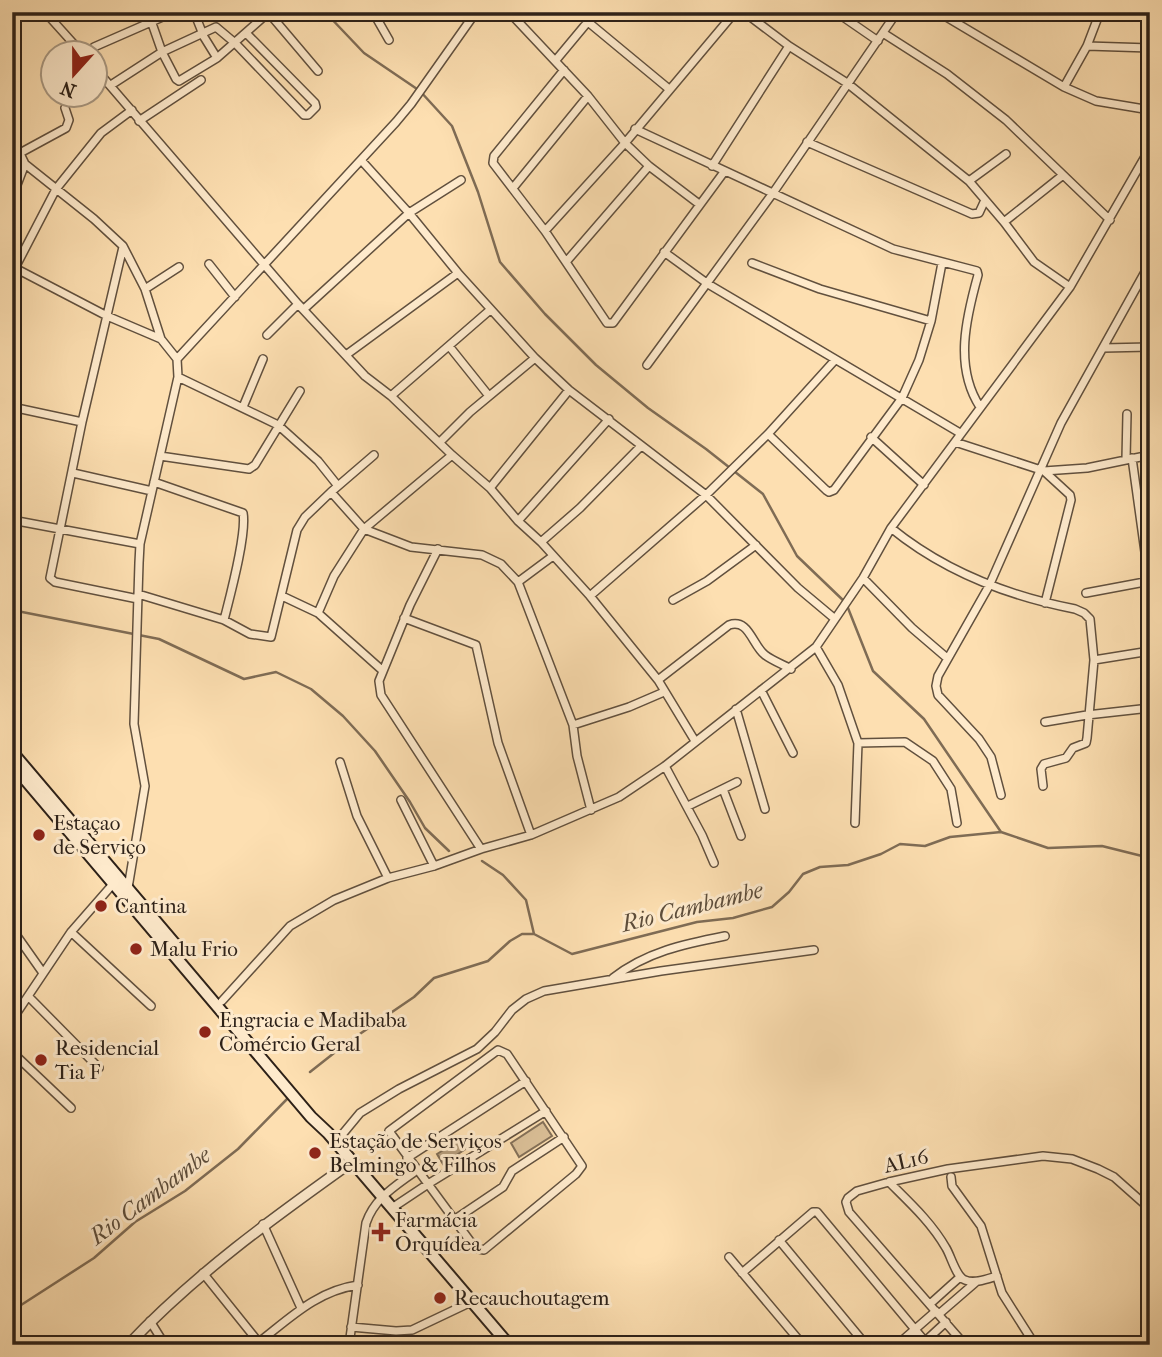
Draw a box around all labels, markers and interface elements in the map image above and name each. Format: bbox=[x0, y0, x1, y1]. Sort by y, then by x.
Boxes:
north arrow bbox=[38, 38, 108, 108]
text: N bbox=[57, 76, 79, 102]
place label: Estaçao de Serviço bbox=[53, 811, 146, 859]
marker: Estaçao de Serviço bbox=[31, 827, 47, 843]
water label: Rio Cambambe bbox=[617, 876, 766, 938]
place label: Cantina bbox=[115, 894, 187, 918]
marker: Cantina bbox=[93, 898, 109, 914]
place label: Malu Frio bbox=[150, 937, 238, 961]
marker: Malu Frio bbox=[128, 941, 144, 957]
place label: Engracia e Madibaba Comércio Geral bbox=[219, 1008, 407, 1056]
marker: Engracia e Madibaba Comércio Geral bbox=[197, 1024, 213, 1040]
place label: Residencial Tia F bbox=[55, 1036, 159, 1084]
marker: Residencial Tia F bbox=[33, 1052, 49, 1068]
place label: Estação de Serviços Belmingo & Filhos bbox=[329, 1129, 502, 1177]
water label: Rio Cambambe bbox=[83, 1141, 216, 1251]
street label: AL16 bbox=[880, 1144, 931, 1178]
marker: Estação de Serviços Belmingo & Filhos bbox=[307, 1145, 323, 1161]
place label: Farmácia Orquídea bbox=[395, 1208, 481, 1256]
marker: Farmácia Orquídea bbox=[373, 1224, 389, 1240]
place label: Recauchoutagem bbox=[454, 1286, 610, 1310]
marker: Recauchoutagem bbox=[432, 1290, 448, 1306]

